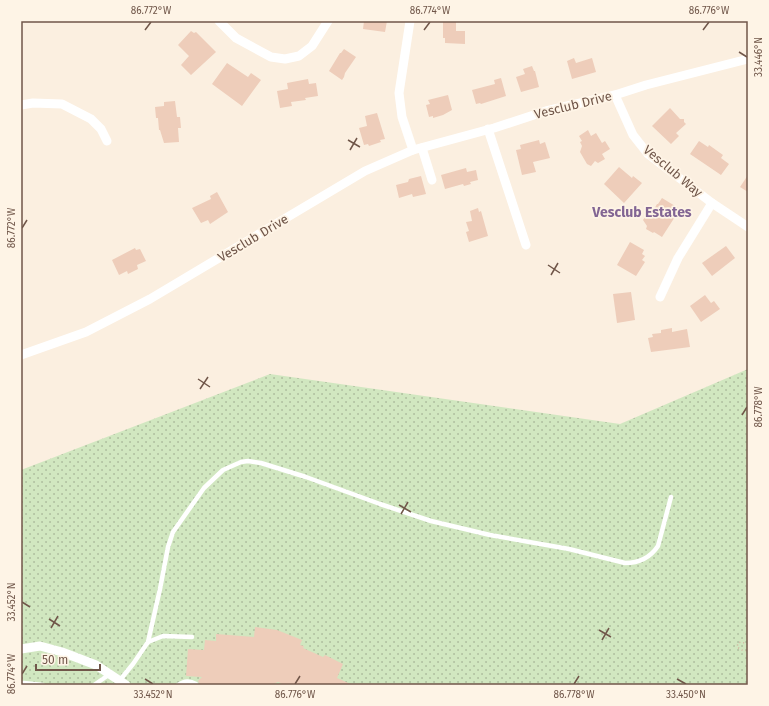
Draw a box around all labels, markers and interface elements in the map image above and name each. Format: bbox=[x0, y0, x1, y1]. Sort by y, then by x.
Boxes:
text: 86.772°W bbox=[131, 5, 172, 17]
text: 86.774°W bbox=[410, 5, 451, 17]
text: 86.776°W bbox=[689, 5, 730, 17]
text: 33.446°N bbox=[753, 37, 765, 77]
street label: Vesclub Drive bbox=[533, 88, 613, 122]
street label: Vesclub Way bbox=[640, 142, 706, 200]
district label: Vesclub Estates bbox=[591, 204, 692, 221]
text: 86.772°W bbox=[6, 207, 18, 248]
street label: Vesclub Drive bbox=[215, 211, 291, 265]
text: 86.778°W bbox=[753, 386, 765, 427]
text: 33.452°N bbox=[6, 582, 18, 622]
scale bar bbox=[36, 646, 100, 672]
text: 86.774°W bbox=[6, 653, 18, 694]
text: 50 m bbox=[42, 653, 68, 667]
text: 33.452°N bbox=[133, 689, 173, 701]
text: 86.776°W bbox=[275, 689, 316, 701]
text: 86.778°W bbox=[554, 689, 595, 701]
text: 33.450°N bbox=[666, 689, 706, 701]

